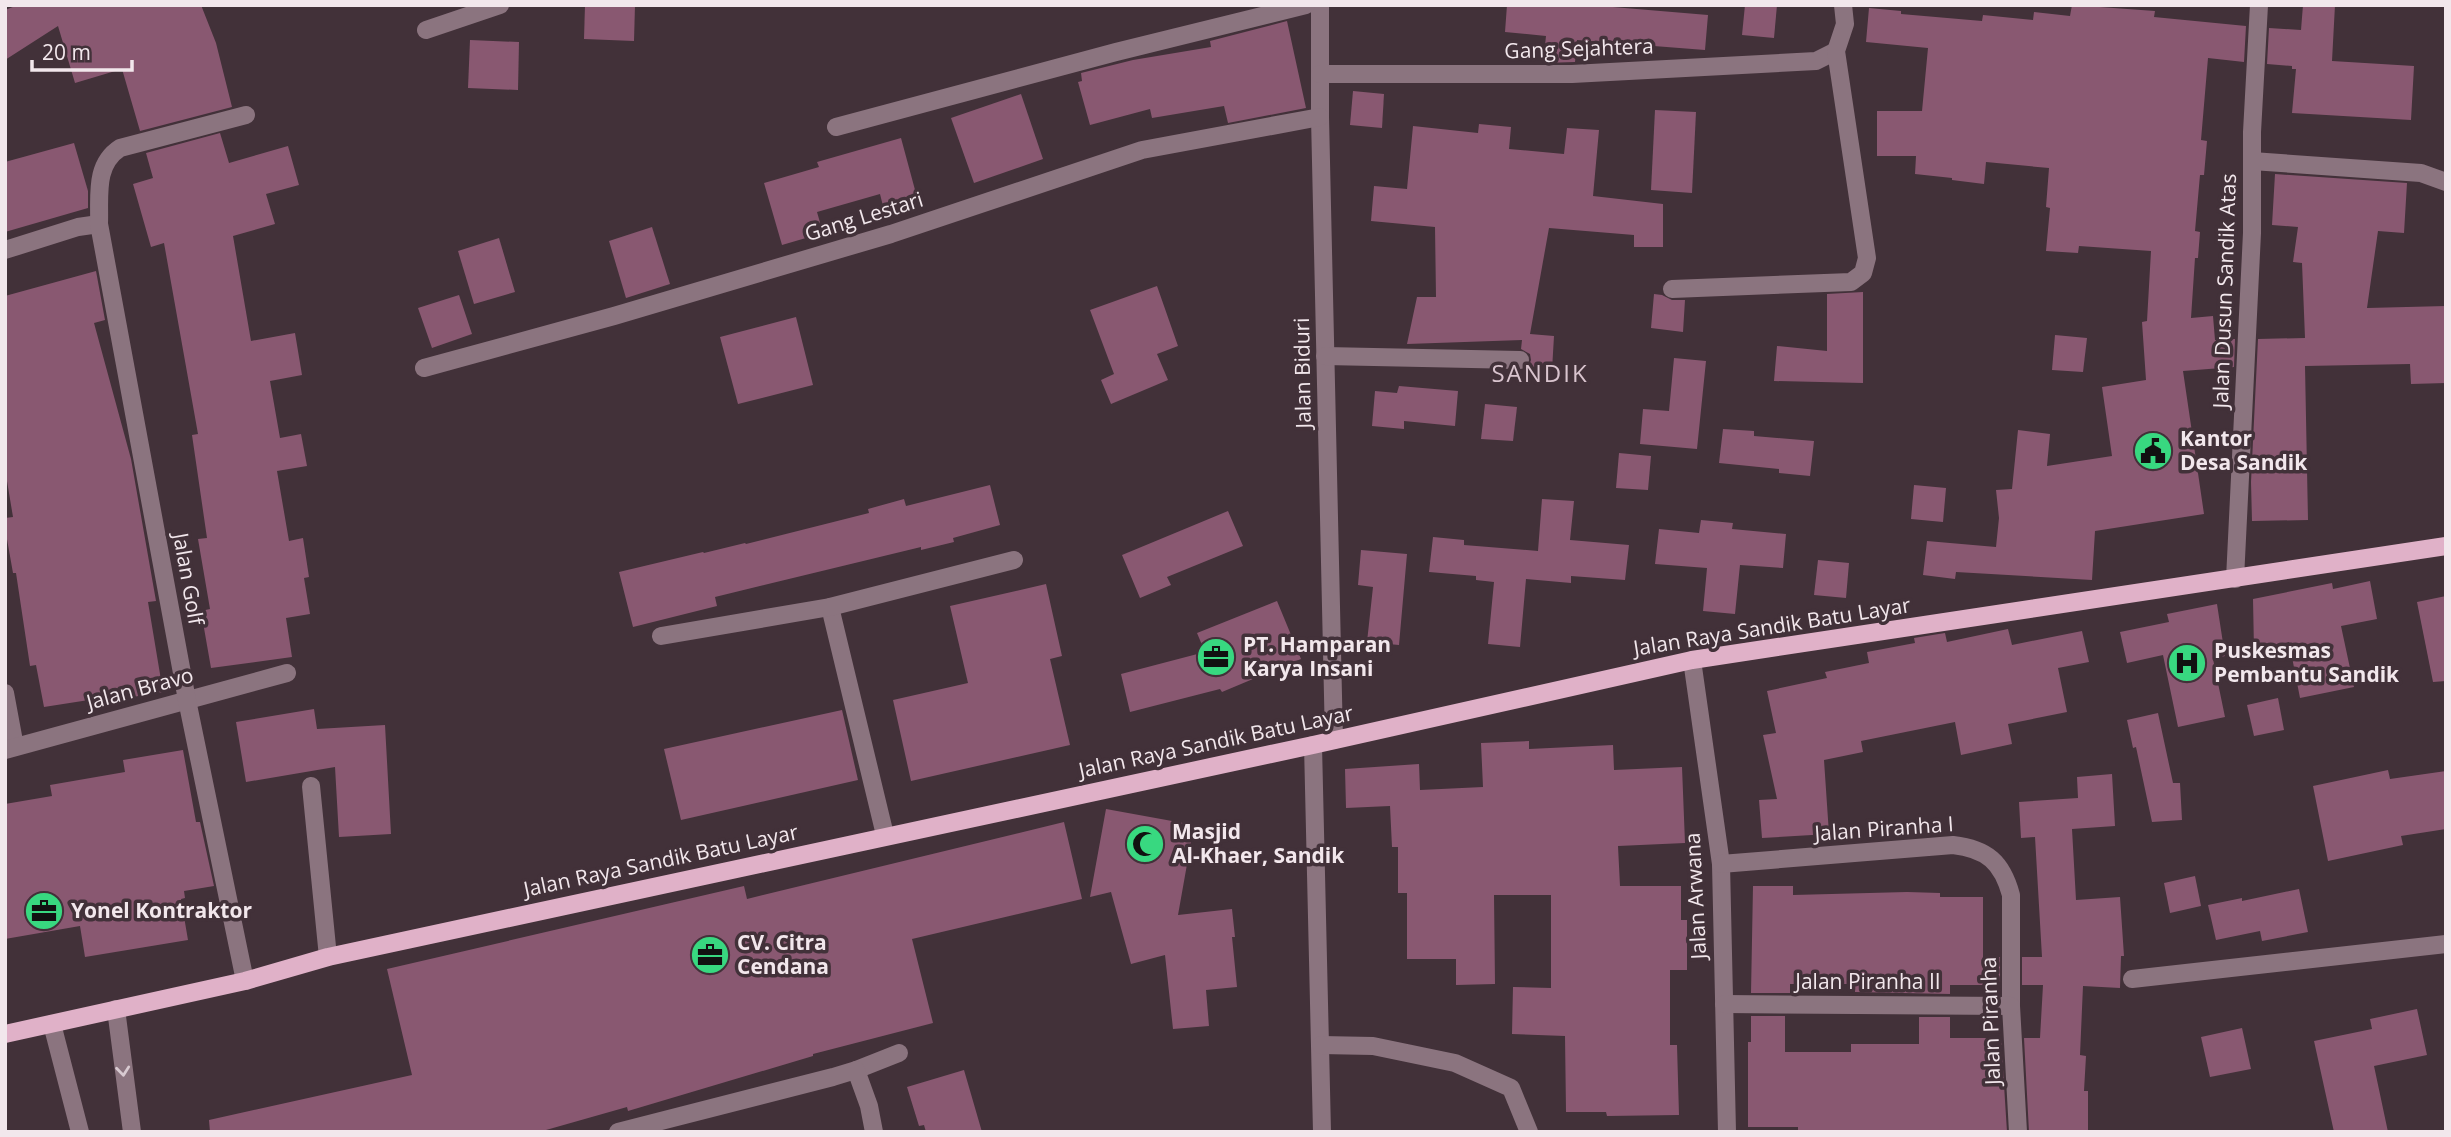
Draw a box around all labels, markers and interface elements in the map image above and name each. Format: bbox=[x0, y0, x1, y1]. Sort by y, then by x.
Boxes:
scale bar bbox=[32, 28, 131, 72]
street label: Gang Sejahtera bbox=[1504, 31, 1654, 65]
text: 20 m bbox=[42, 38, 91, 66]
street label: Jalan Dusun Sandik Atas bbox=[2206, 173, 2242, 411]
street label: Gang Lestari bbox=[801, 185, 926, 247]
street label: Jalan Biduri bbox=[1287, 317, 1317, 431]
district label: SANDIK bbox=[1491, 356, 1589, 389]
place label: Kantor Desa Sandik bbox=[2180, 424, 2308, 476]
public building icon: Kantor Desa Sandik bbox=[2132, 430, 2174, 472]
street label: Jalan Golf bbox=[167, 529, 211, 629]
street label: Jalan Raya Sandik Batu Layar bbox=[1629, 590, 1913, 662]
place label: PT. Hamparan Karya Insani bbox=[1243, 630, 1391, 682]
office icon: PT. Hamparan Karya Insani bbox=[1195, 636, 1237, 678]
place label: Puskesmas Pembantu Sandik bbox=[2214, 636, 2400, 688]
hospital icon: Puskesmas Pembantu Sandik bbox=[2166, 642, 2208, 684]
street label: Jalan Bravo bbox=[81, 660, 196, 716]
street label: Jalan Raya Sandik Batu Layar bbox=[1074, 698, 1356, 784]
street label: Jalan Piranha I bbox=[1811, 809, 1955, 847]
street label: Jalan Raya Sandik Batu Layar bbox=[519, 817, 801, 903]
place label: Masjid Al-Khaer, Sandik bbox=[1172, 817, 1345, 869]
mosque icon: Masjid Al-Khaer, Sandik bbox=[1124, 823, 1166, 865]
street label: Jalan Arwana bbox=[1678, 832, 1712, 962]
office icon: Yonel Kontraktor bbox=[23, 890, 65, 932]
place label: Yonel Kontraktor bbox=[71, 896, 252, 924]
place label: CV. Citra Cendana bbox=[737, 928, 829, 980]
office icon: CV. Citra Cendana bbox=[689, 934, 731, 976]
street label: Jalan Piranha bbox=[1974, 956, 2006, 1088]
street label: Jalan Piranha II bbox=[1793, 967, 1941, 995]
one-way arrow bbox=[115, 1066, 130, 1077]

